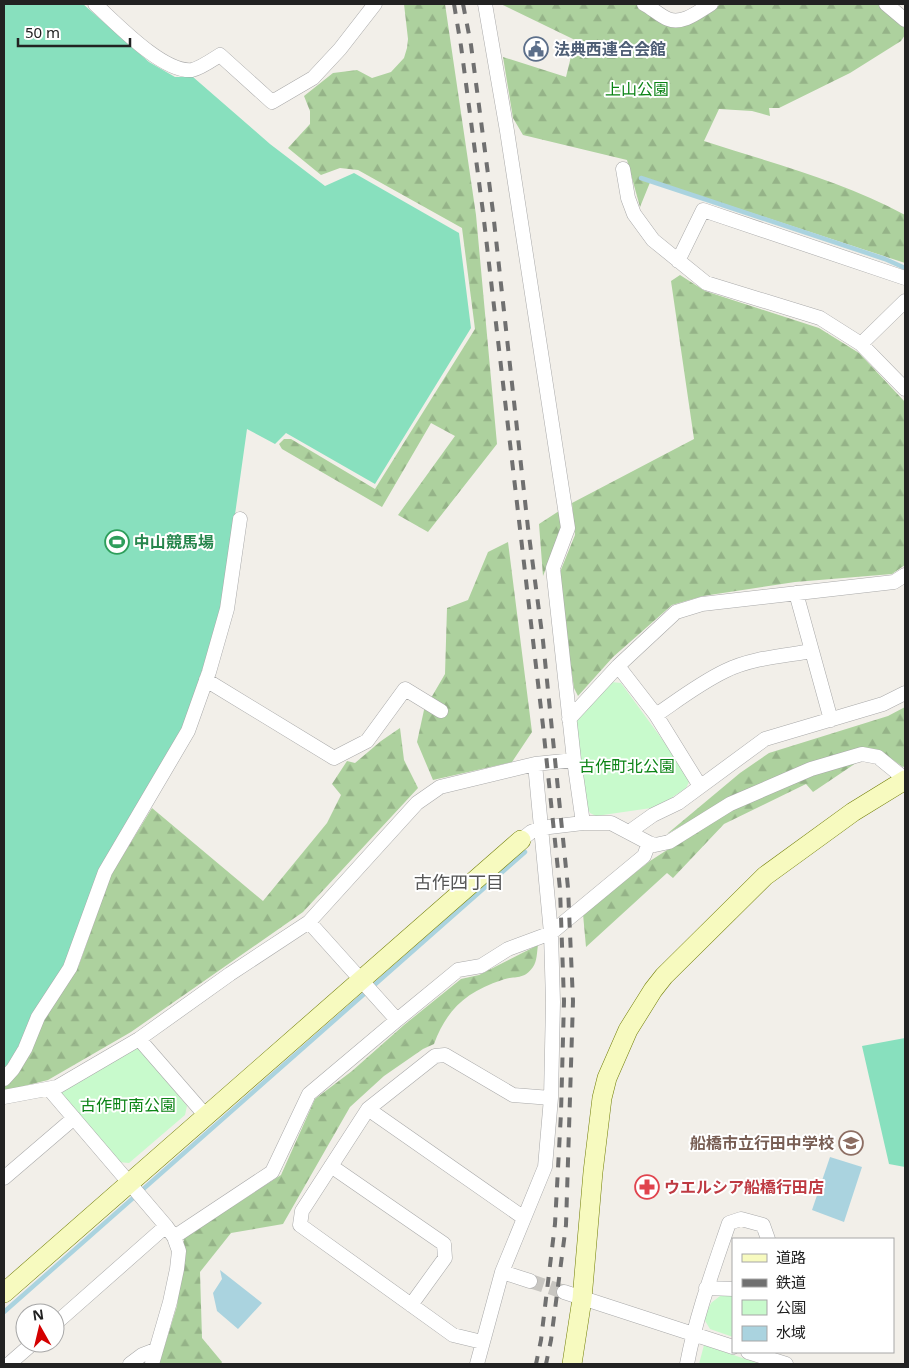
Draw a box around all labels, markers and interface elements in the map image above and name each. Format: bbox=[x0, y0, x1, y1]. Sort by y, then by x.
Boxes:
scale bar bbox=[18, 15, 130, 47]
text: 50 m bbox=[25, 22, 60, 42]
public building icon: 法典西連合会館 bbox=[523, 36, 549, 62]
place label: 法典西連合会館 bbox=[554, 38, 666, 60]
park label: 上山公園 bbox=[605, 78, 669, 100]
sports icon: 中山競馬場 bbox=[104, 529, 130, 555]
place label: 中山競馬場 bbox=[134, 531, 214, 553]
park label: 古作町北公園 bbox=[579, 755, 675, 777]
district label: 古作四丁目 bbox=[414, 870, 504, 894]
park label: 古作町南公園 bbox=[80, 1094, 176, 1116]
school or university icon: 船橋市立行田中学校 bbox=[838, 1130, 864, 1156]
place label: 船橋市立行田中学校 bbox=[690, 1132, 834, 1154]
pharmacy icon: ウエルシア船橋行田店 bbox=[634, 1174, 660, 1200]
place label: ウエルシア船橋行田店 bbox=[664, 1176, 824, 1198]
legend bbox=[732, 1238, 894, 1353]
text: 道路 bbox=[776, 1247, 806, 1267]
text: 鉄道 bbox=[776, 1272, 806, 1292]
text: 公園 bbox=[776, 1297, 806, 1317]
north arrow bbox=[15, 1303, 65, 1353]
text: N bbox=[31, 1304, 45, 1325]
text: 水域 bbox=[776, 1322, 806, 1342]

